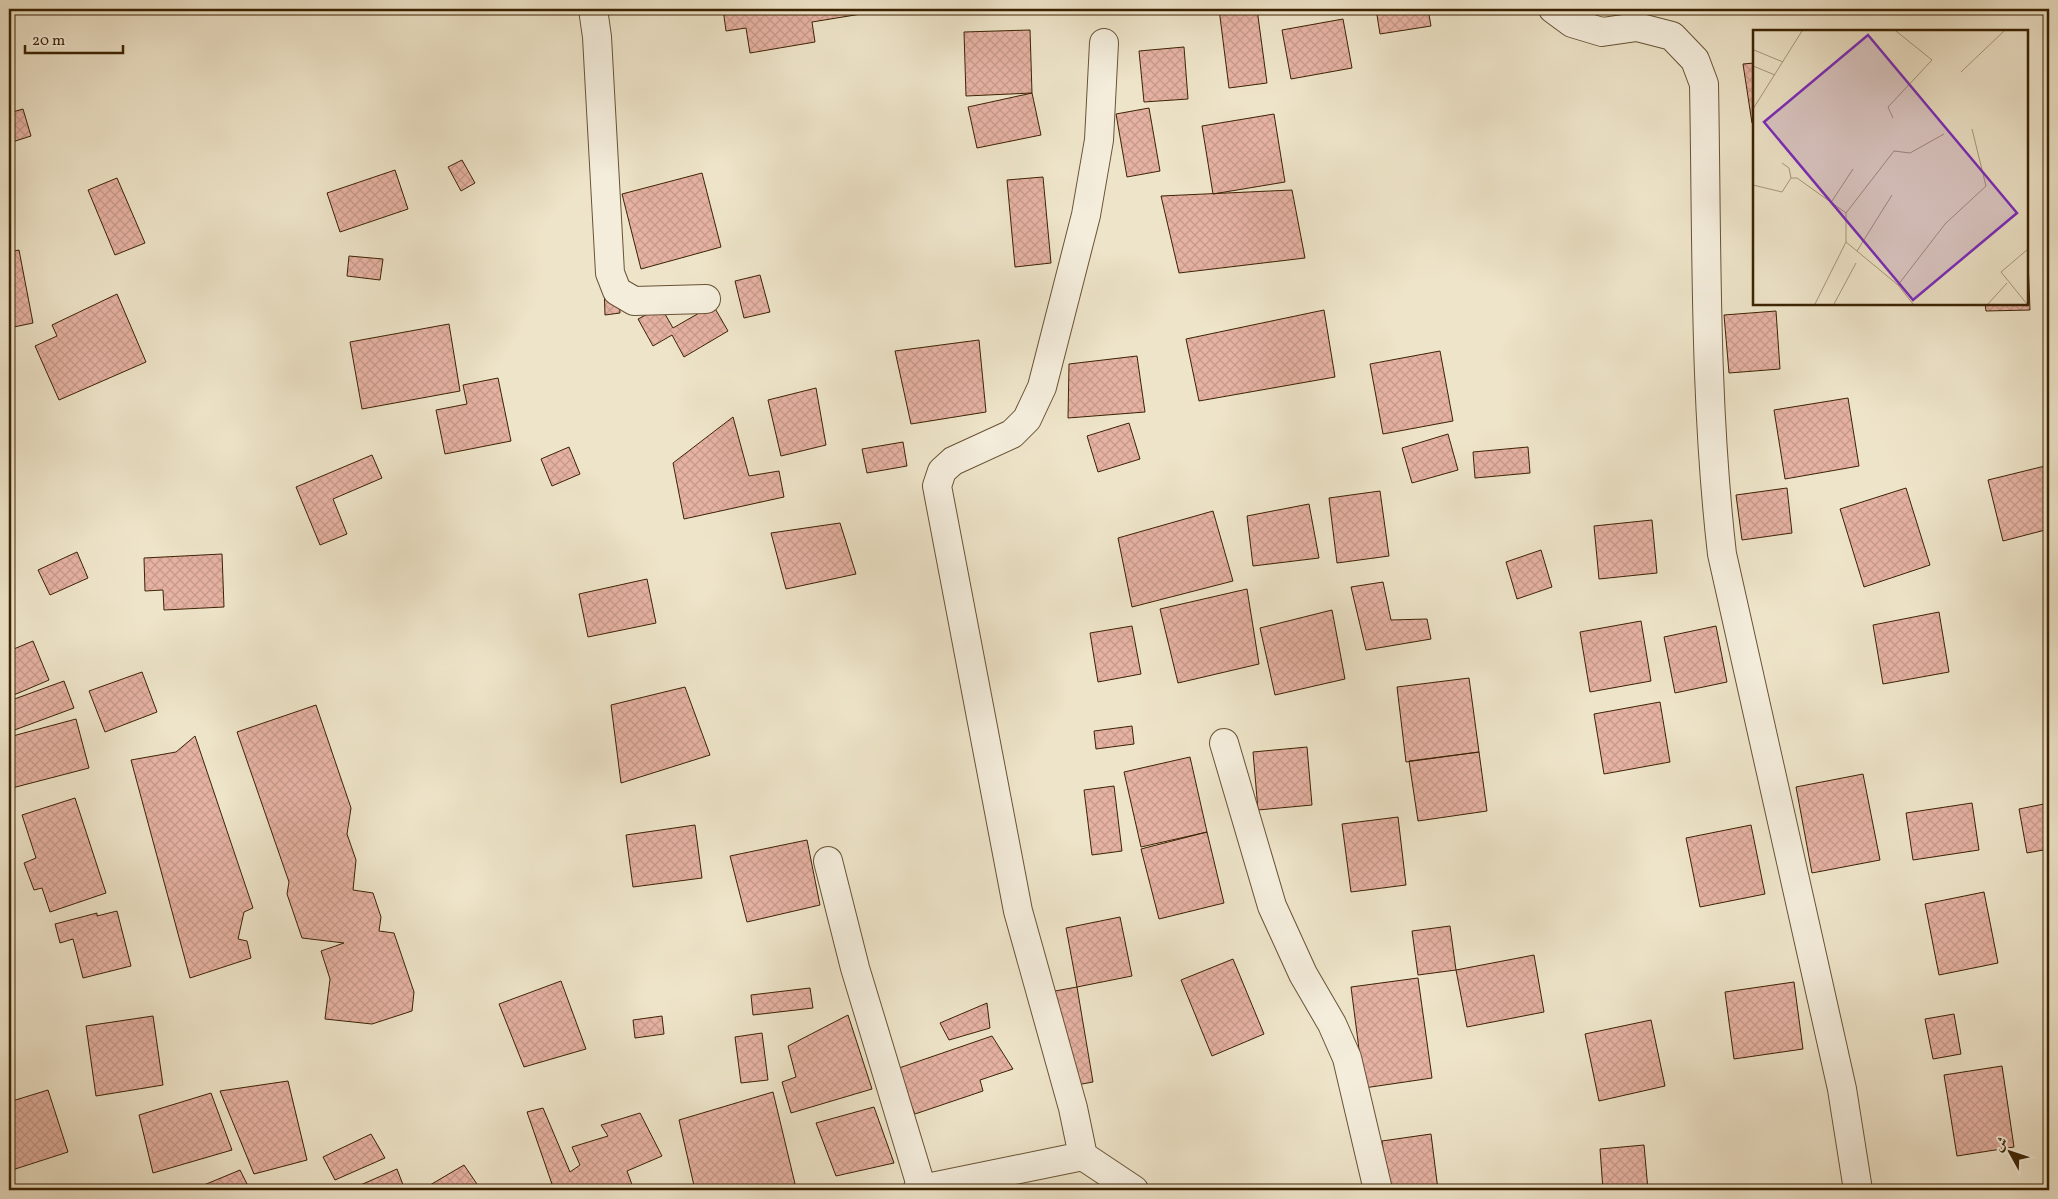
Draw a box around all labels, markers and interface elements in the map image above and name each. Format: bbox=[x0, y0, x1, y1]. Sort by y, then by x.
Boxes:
scale bar bbox=[25, 22, 122, 54]
inset map bbox=[1753, 30, 2028, 305]
text: 20 m bbox=[32, 31, 65, 52]
north arrow bbox=[1986, 1126, 2036, 1176]
text: ش bbox=[1989, 1133, 2013, 1156]

